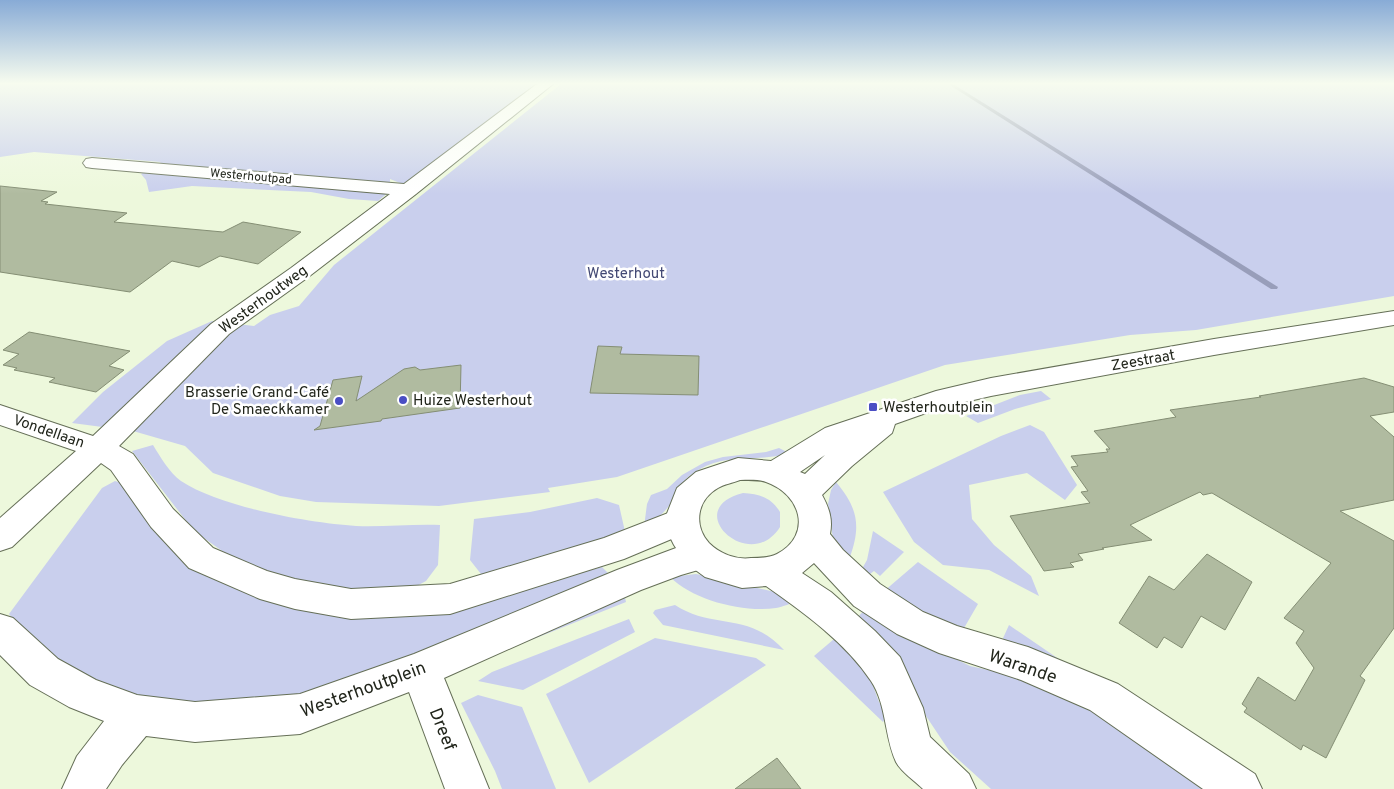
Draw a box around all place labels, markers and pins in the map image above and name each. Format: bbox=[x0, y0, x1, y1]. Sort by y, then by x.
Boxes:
place label: Brasserie Grand-Café De Smaeckkamer bbox=[185, 384, 329, 420]
place label: Huize Westerhout bbox=[413, 392, 532, 411]
marker: Huize Westerhout bbox=[397, 394, 409, 406]
marker: Brasserie Grand-Café De Smaeckkamer bbox=[333, 395, 345, 407]
place label: Westerhoutplein bbox=[883, 399, 993, 418]
marker: Westerhoutplein bbox=[867, 401, 879, 413]

